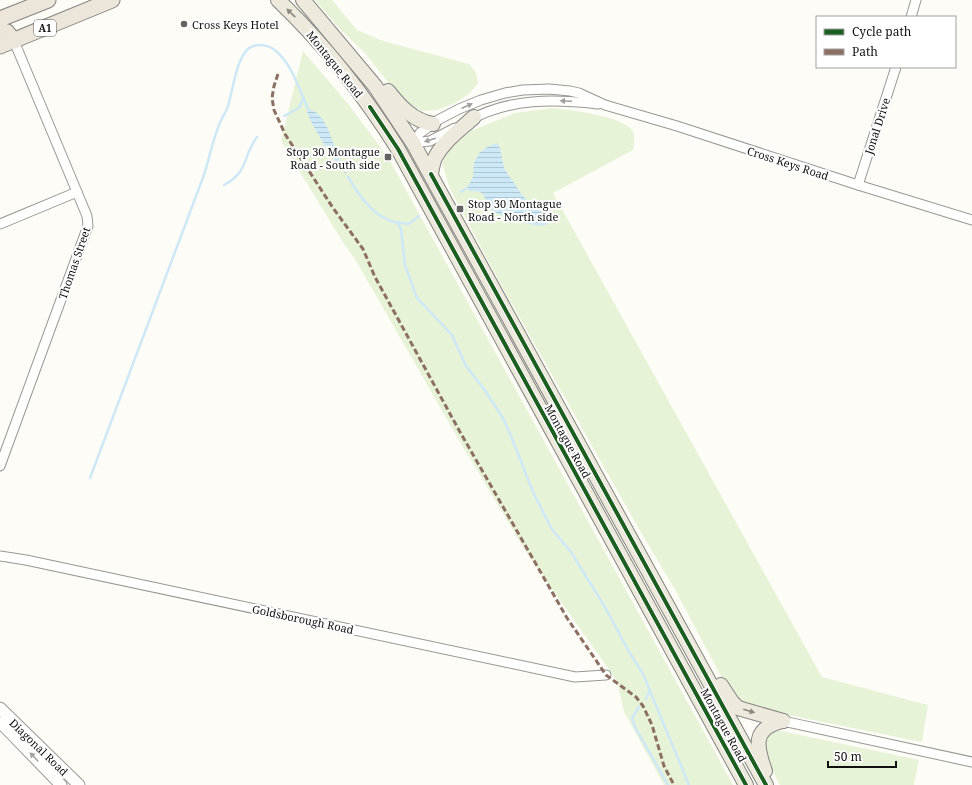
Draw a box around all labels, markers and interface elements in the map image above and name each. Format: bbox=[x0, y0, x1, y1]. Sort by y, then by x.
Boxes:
one-way arrow bbox=[287, 9, 296, 18]
legend bbox=[816, 16, 956, 68]
place label: Cross Keys Hotel bbox=[192, 17, 279, 32]
marker: Cross Keys Hotel bbox=[179, 19, 189, 29]
road number: A1 bbox=[34, 20, 56, 36]
text: Cycle path bbox=[852, 23, 912, 40]
street label: Montague Road bbox=[303, 27, 367, 101]
text: Path bbox=[852, 43, 878, 60]
street label: Jonal Drive bbox=[860, 96, 893, 157]
one-way arrow bbox=[560, 97, 572, 104]
one-way arrow bbox=[461, 102, 473, 109]
one-way arrow bbox=[424, 137, 436, 143]
street label: Cross Keys Road bbox=[745, 143, 831, 183]
place label: Stop 30 Montague Road - South side bbox=[286, 144, 380, 172]
marker: Stop 30 Montague Road - South side bbox=[383, 152, 393, 162]
place label: Stop 30 Montague Road - North side bbox=[468, 196, 562, 224]
marker: Stop 30 Montague Road - North side bbox=[455, 204, 465, 214]
street label: Thomas Street bbox=[55, 225, 93, 301]
street label: Montague Road bbox=[542, 402, 595, 481]
street label: Goldsborough Road bbox=[251, 601, 355, 637]
street label: Montague Road bbox=[698, 686, 751, 765]
one-way arrow bbox=[743, 708, 755, 714]
street label: Diagonal Road bbox=[6, 715, 72, 779]
scale bar bbox=[828, 743, 896, 769]
text: 50 m bbox=[834, 748, 862, 765]
one-way arrow bbox=[29, 752, 39, 762]

